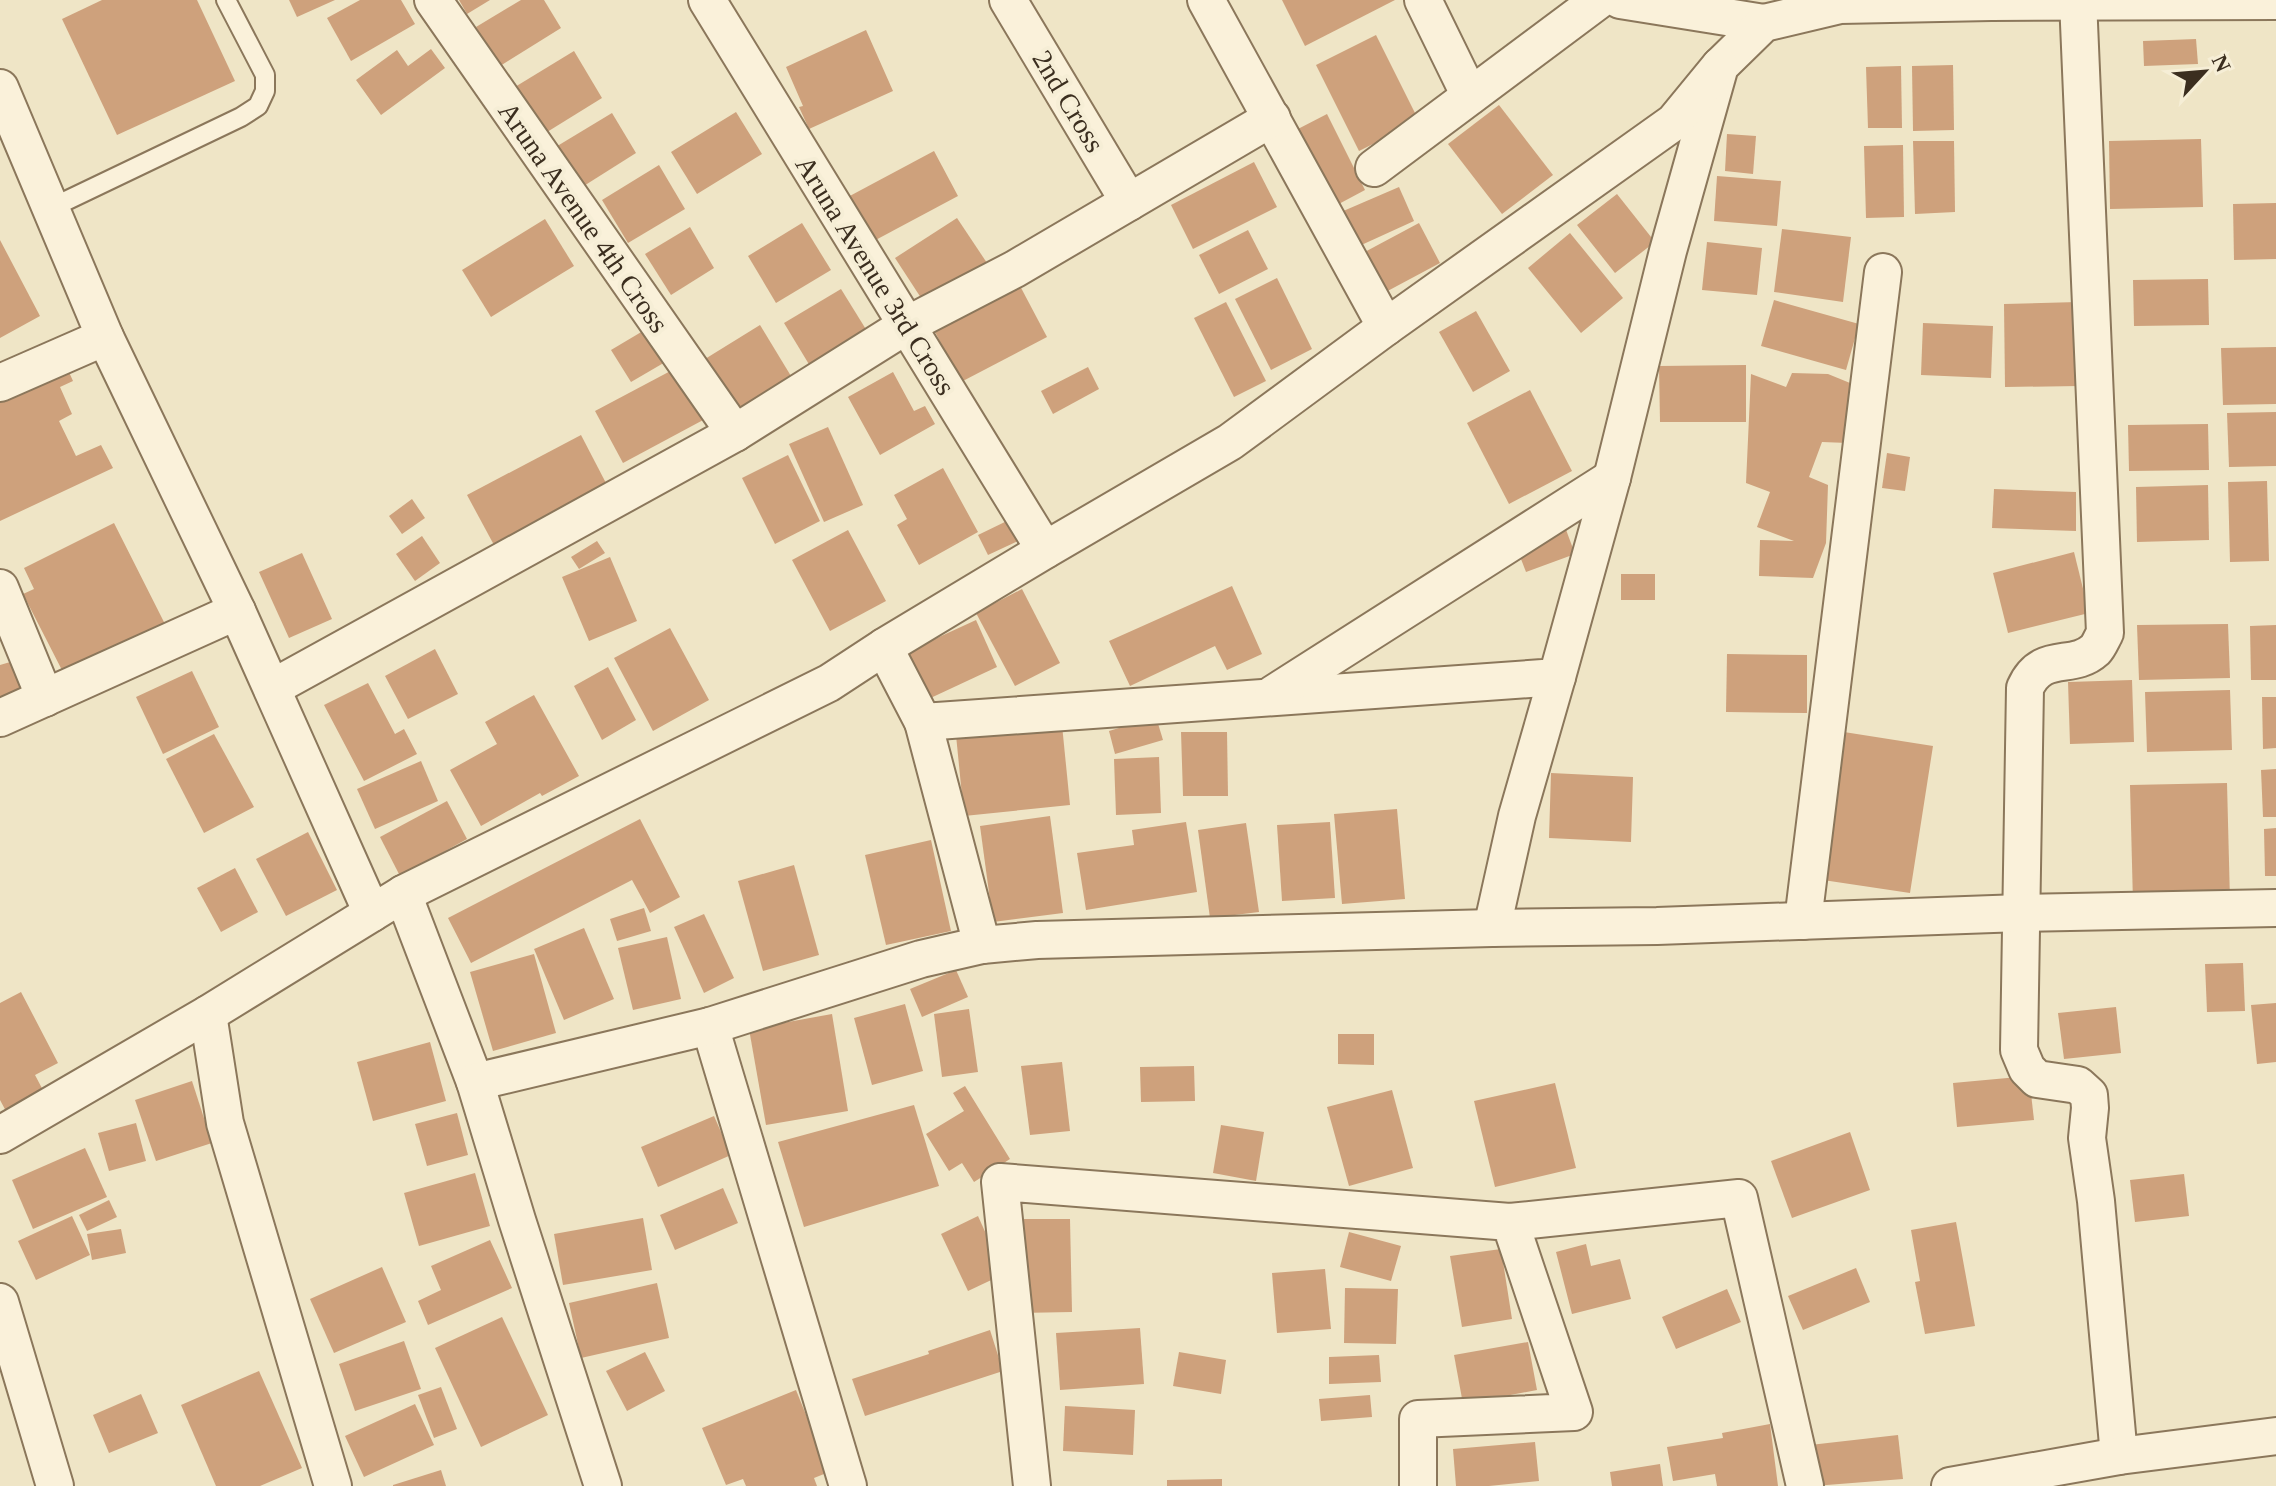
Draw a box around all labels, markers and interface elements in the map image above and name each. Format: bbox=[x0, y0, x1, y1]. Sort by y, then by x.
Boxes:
north arrow bbox=[2164, 32, 2244, 112]
street label: 2nd Cross bbox=[1026, 45, 1111, 158]
text: N bbox=[2207, 51, 2236, 76]
street label: Aruna Avenue 4th Cross bbox=[492, 96, 675, 338]
street label: Aruna Avenue 3rd Cross bbox=[789, 150, 962, 400]

